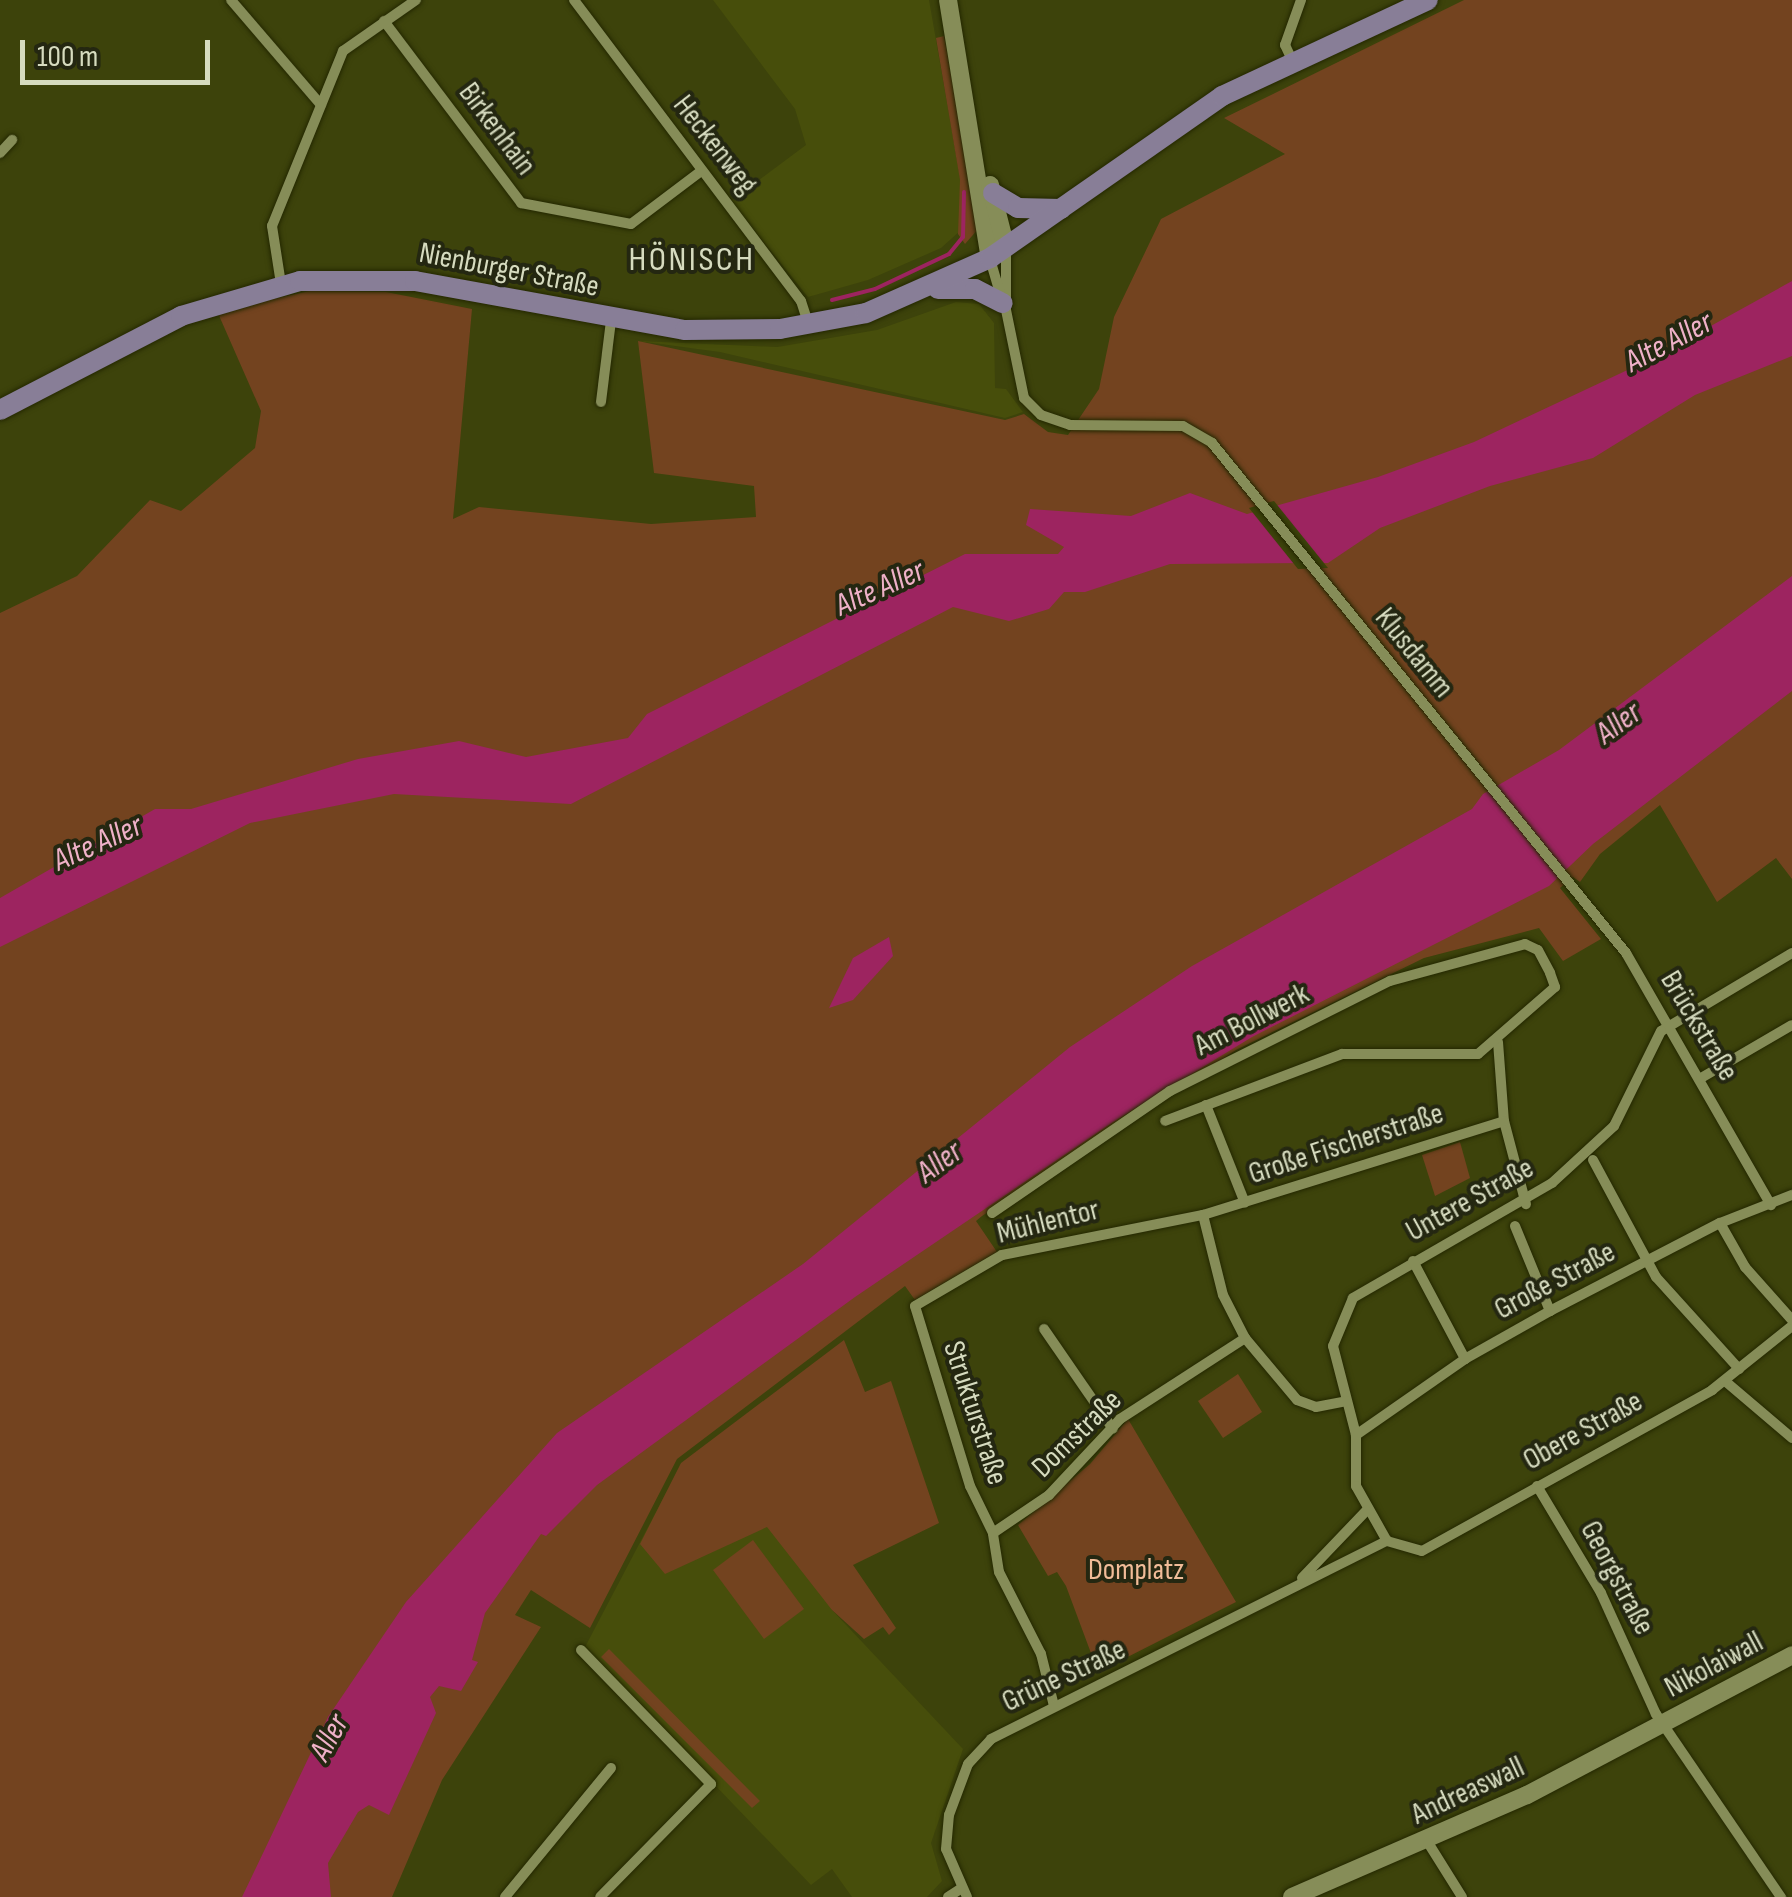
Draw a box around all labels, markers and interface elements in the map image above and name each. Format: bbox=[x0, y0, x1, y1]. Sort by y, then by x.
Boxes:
scale bar bbox=[25, 20, 215, 82]
text: 100 m bbox=[37, 39, 98, 75]
street label: Birkenhain bbox=[451, 76, 543, 182]
street label: Heckenweg bbox=[665, 88, 765, 202]
street label: Nienburger Straße bbox=[416, 235, 602, 305]
district label: HÖNISCH bbox=[628, 239, 756, 281]
water label: Alte Aller bbox=[1619, 304, 1719, 382]
water label: Alte Aller bbox=[829, 552, 931, 626]
street label: Klusdamm bbox=[1367, 601, 1461, 705]
water label: Aller bbox=[1589, 695, 1649, 753]
water label: Alte Aller bbox=[47, 807, 149, 881]
street label: Brückstraße bbox=[1652, 965, 1746, 1087]
street label: Am Bollwerk bbox=[1189, 976, 1315, 1064]
street label: Große Fischerstraße bbox=[1244, 1096, 1448, 1192]
water label: Aller bbox=[910, 1134, 970, 1192]
street label: Untere Straße bbox=[1400, 1150, 1540, 1250]
street label: Mühlentor bbox=[993, 1192, 1103, 1252]
street label: Große Straße bbox=[1489, 1234, 1621, 1328]
street label: Strukturstraße bbox=[935, 1337, 1015, 1489]
street label: Domstraße bbox=[1025, 1383, 1129, 1485]
street label: Obere Straße bbox=[1517, 1384, 1649, 1478]
street label: Georgstraße bbox=[1572, 1515, 1662, 1641]
park label: Domplatz bbox=[1088, 1552, 1184, 1588]
street label: Nikolaiwall bbox=[1659, 1624, 1769, 1706]
street label: Grüne Straße bbox=[996, 1632, 1132, 1720]
water label: Aller bbox=[302, 1708, 358, 1768]
street label: Andreaswall bbox=[1406, 1749, 1530, 1833]

